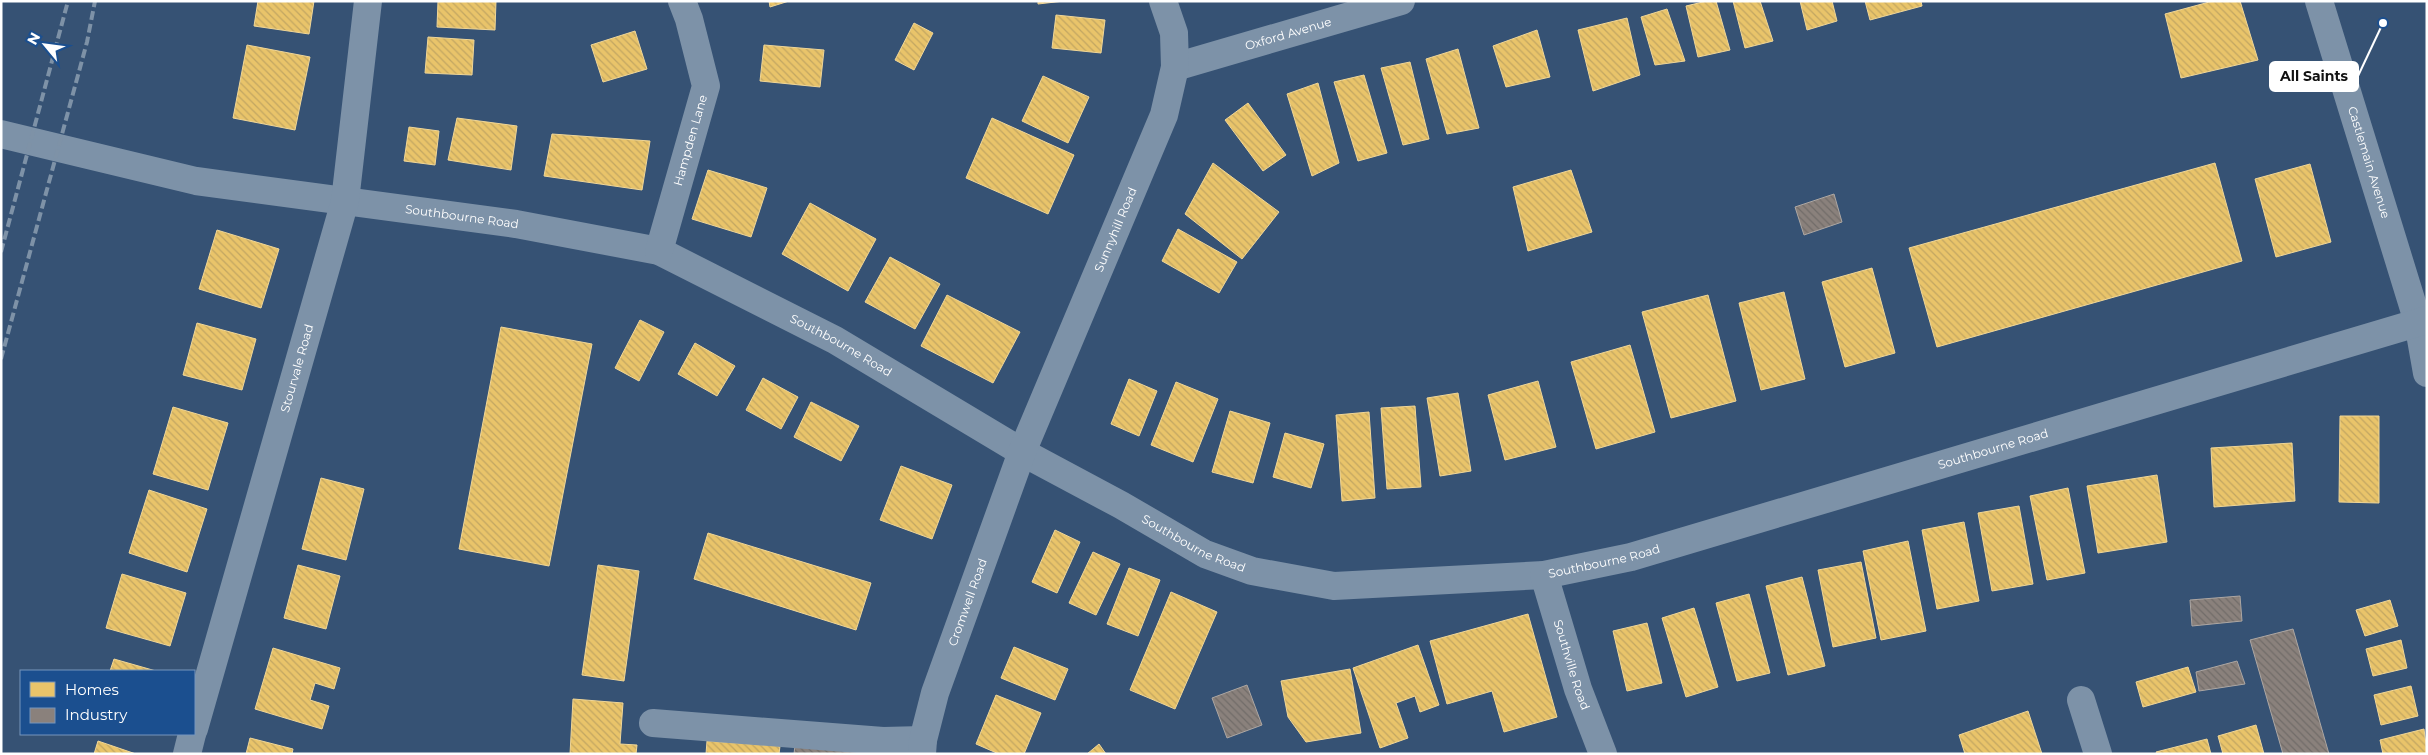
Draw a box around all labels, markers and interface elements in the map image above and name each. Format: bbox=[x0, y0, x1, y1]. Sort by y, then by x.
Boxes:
street label: Oxford Avenue bbox=[1243, 14, 1333, 53]
north arrow bbox=[20, 20, 70, 70]
text: N bbox=[23, 29, 44, 48]
callout: All Saints bbox=[2270, 62, 2358, 91]
text: All Saints bbox=[2279, 67, 2349, 85]
street label: Hampden Lane bbox=[670, 93, 710, 187]
street label: Castlemain Avenue bbox=[2345, 105, 2394, 220]
street label: Sunnyhill Road bbox=[1091, 185, 1140, 274]
street label: Southbourne Road bbox=[404, 201, 520, 231]
street label: Southbourne Road bbox=[788, 311, 895, 379]
street label: Stourvale Road bbox=[277, 322, 316, 414]
street label: Southbourne Road bbox=[1936, 425, 2050, 472]
street label: Southbourne Road bbox=[1139, 511, 1248, 575]
street label: Southbourne Road bbox=[1547, 541, 1662, 581]
street label: Cromwell Road bbox=[945, 556, 990, 648]
street label: Southville Road bbox=[1551, 618, 1593, 712]
legend bbox=[20, 670, 195, 735]
text: Homes bbox=[65, 680, 119, 699]
text: Industry bbox=[65, 705, 128, 724]

